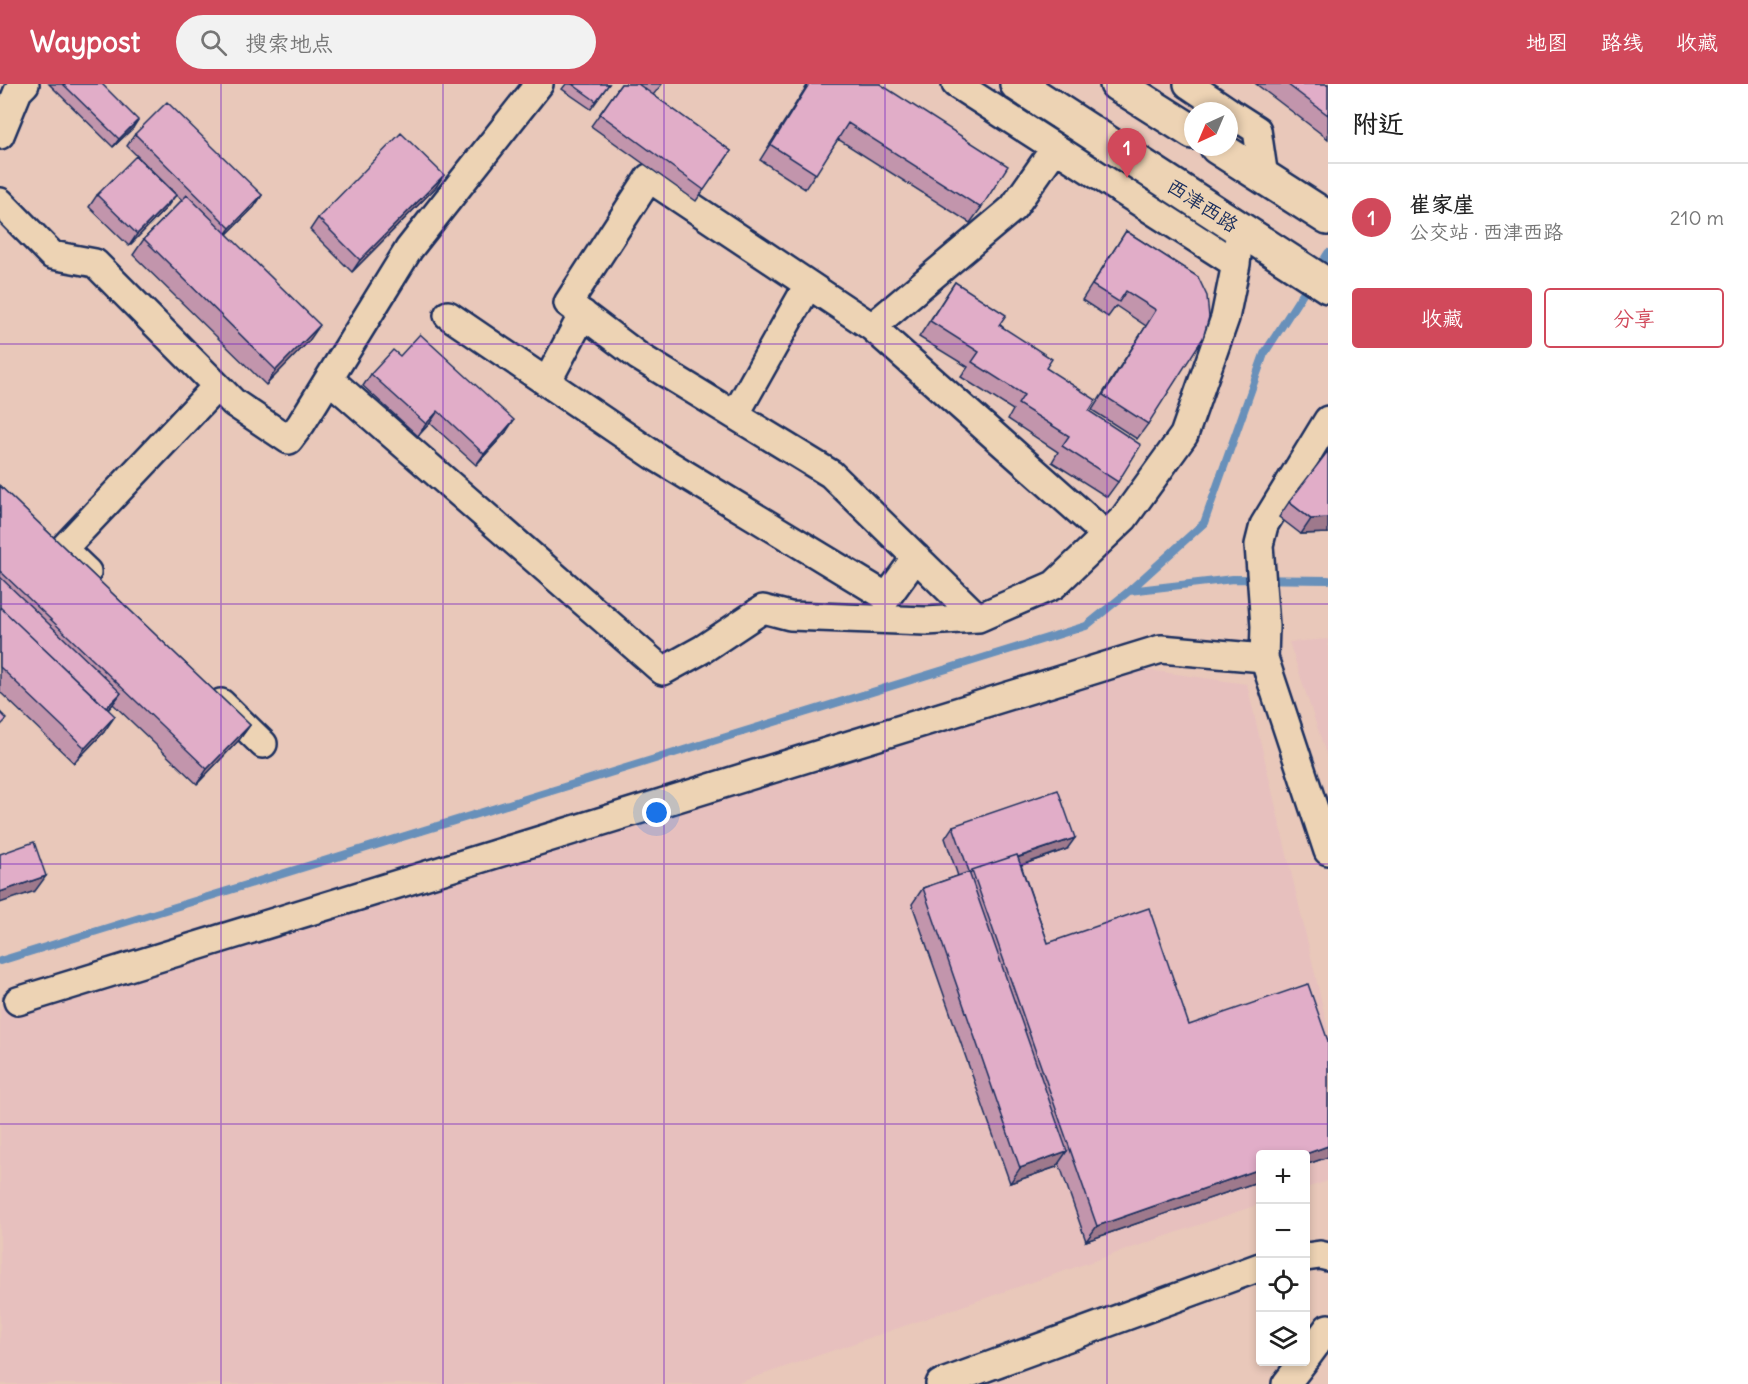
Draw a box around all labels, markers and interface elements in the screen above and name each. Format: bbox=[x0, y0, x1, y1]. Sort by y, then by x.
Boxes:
search box bbox=[176, 15, 596, 69]
text: Waypost bbox=[30, 24, 140, 60]
icon: search bbox=[197, 26, 230, 59]
text: 搜索地点 bbox=[245, 29, 333, 57]
text: 地图 bbox=[1526, 29, 1568, 56]
text: 路线 bbox=[1601, 29, 1643, 56]
text: 收藏 bbox=[1676, 29, 1718, 56]
north arrow bbox=[1184, 102, 1238, 156]
text: 附近 bbox=[1352, 107, 1404, 140]
pin: 1 bbox=[1108, 128, 1146, 178]
street label: 西津西路 bbox=[1163, 173, 1244, 238]
text: 崔家崖 bbox=[1409, 190, 1475, 218]
text: 1 bbox=[1368, 205, 1375, 230]
text: 210 m bbox=[1670, 205, 1724, 230]
text: 公交站 · 西津西路 bbox=[1409, 219, 1563, 244]
button: 收藏 bbox=[1352, 288, 1532, 348]
button: 分享 bbox=[1544, 288, 1724, 348]
your location bbox=[642, 798, 671, 827]
map controls bbox=[1256, 1150, 1310, 1366]
button: + bbox=[1256, 1150, 1310, 1204]
button: − bbox=[1256, 1204, 1310, 1258]
button: locate bbox=[1256, 1258, 1310, 1312]
button: layers bbox=[1256, 1312, 1310, 1366]

